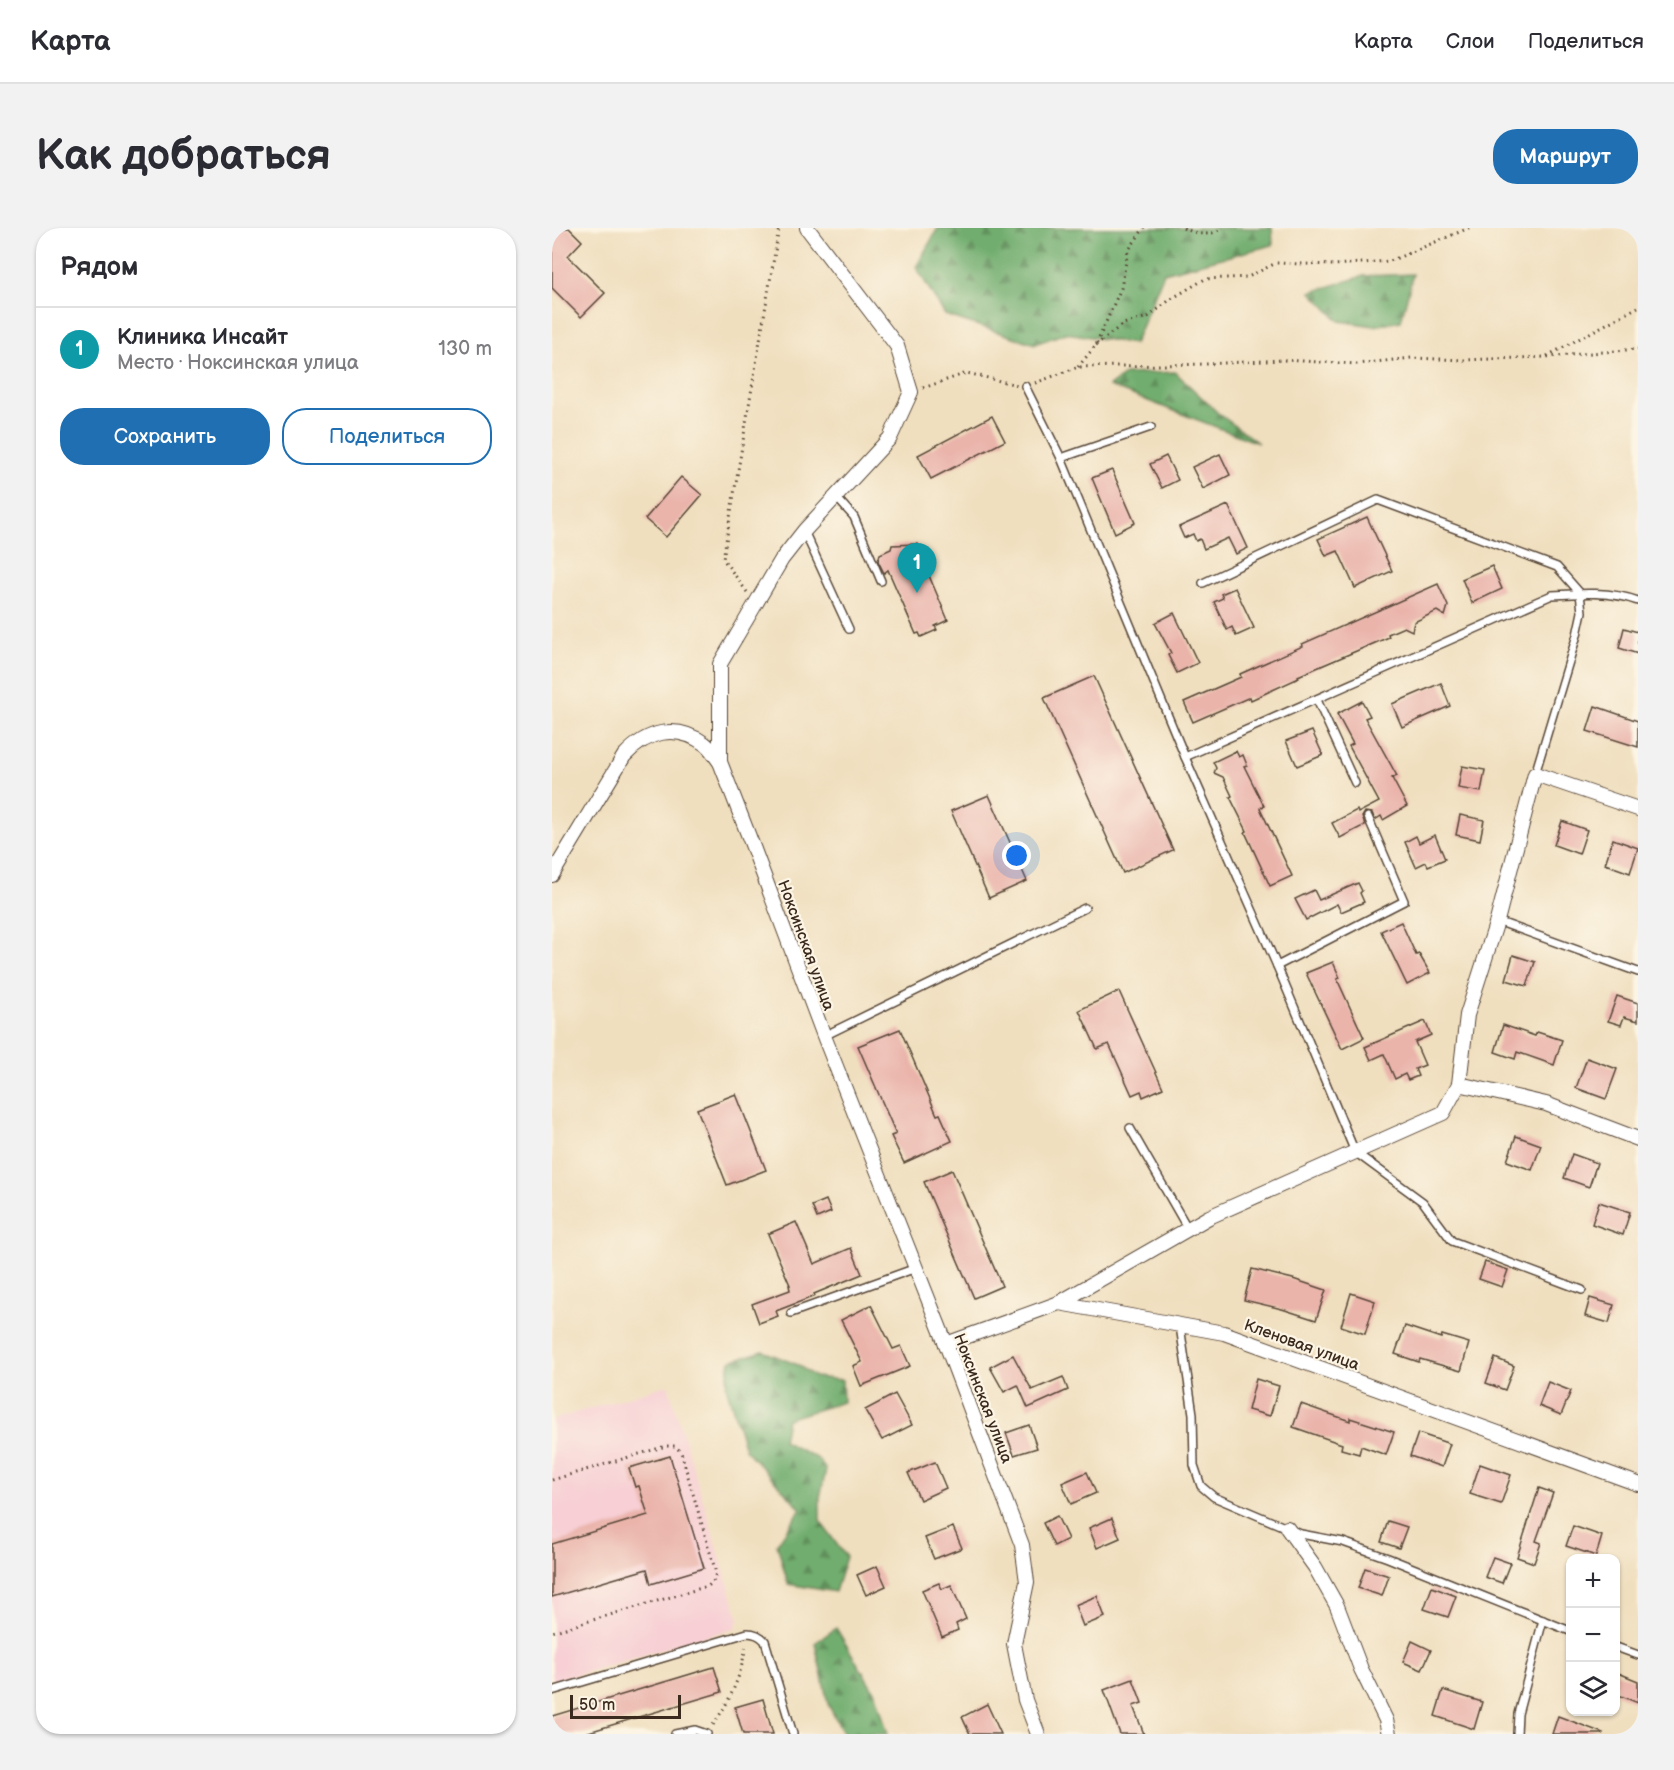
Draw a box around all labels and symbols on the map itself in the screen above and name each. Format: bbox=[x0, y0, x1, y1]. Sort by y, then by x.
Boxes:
pin: 1 bbox=[898, 544, 937, 593]
your location bbox=[1002, 841, 1031, 870]
street label: Ноксинская улица bbox=[773, 878, 838, 1014]
street label: Кленовая улица bbox=[1241, 1316, 1362, 1375]
street label: Ноксинская улица bbox=[949, 1331, 1016, 1467]
scale bar bbox=[570, 1692, 681, 1720]

